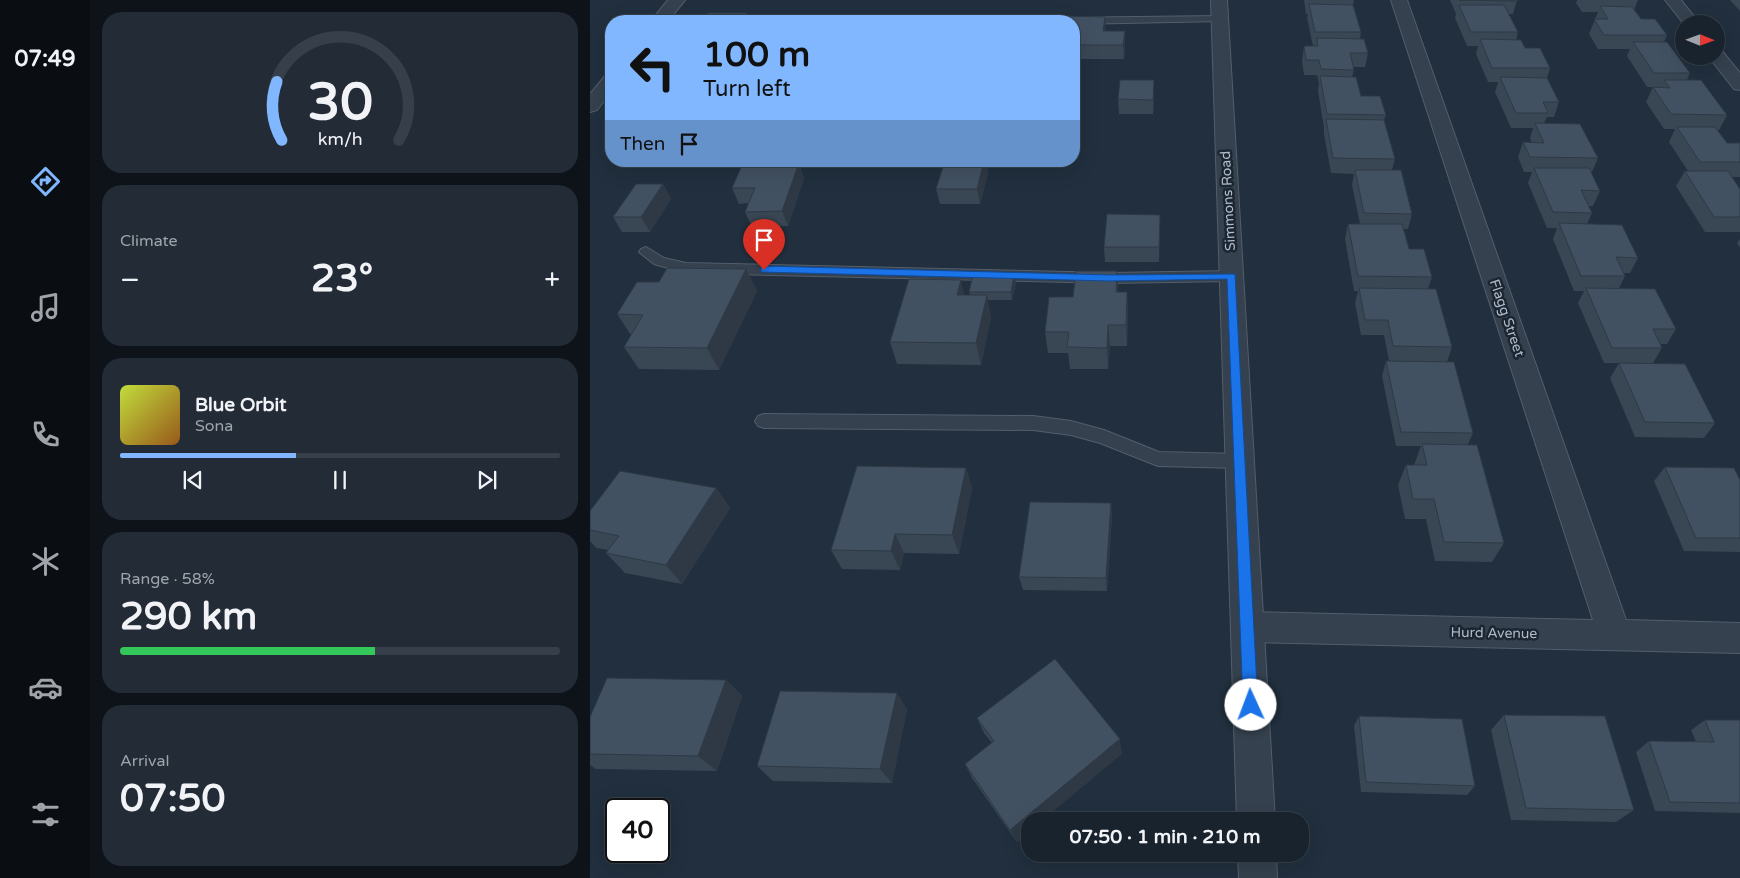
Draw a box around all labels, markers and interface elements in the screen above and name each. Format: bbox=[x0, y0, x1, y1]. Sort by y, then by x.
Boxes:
north arrow bbox=[1675, 15, 1725, 65]
map controls bbox=[1675, 15, 1725, 65]
text: 100 m bbox=[703, 34, 810, 76]
icon: left bbox=[620, 35, 685, 100]
text: 07:49 bbox=[15, 46, 75, 72]
text: 30 bbox=[307, 71, 373, 134]
text: Turn left bbox=[703, 76, 791, 102]
text: km/h bbox=[318, 129, 362, 150]
icon: arrive bbox=[675, 130, 703, 158]
text: Then bbox=[620, 133, 665, 155]
street label: Simmons Road bbox=[1217, 150, 1239, 252]
icon: directions bbox=[28, 164, 63, 199]
pin bbox=[743, 219, 785, 270]
icon: arrive bbox=[750, 226, 778, 254]
text: Climate bbox=[120, 231, 178, 251]
text: 23° bbox=[311, 256, 373, 302]
text: − bbox=[120, 263, 140, 297]
text: + bbox=[544, 263, 560, 297]
street label: Flagg Street bbox=[1486, 277, 1528, 360]
icon: music bbox=[28, 290, 63, 325]
text: Blue Orbit bbox=[195, 394, 287, 416]
text: Sona bbox=[195, 416, 233, 436]
icon: phone bbox=[28, 417, 63, 452]
icon: previous bbox=[179, 466, 207, 494]
icon: pause bbox=[326, 466, 354, 494]
icon: next bbox=[473, 466, 501, 494]
icon: climate bbox=[28, 544, 63, 579]
text: Range · 58% bbox=[120, 569, 215, 589]
text: 290 km bbox=[120, 594, 257, 640]
street label: Hurd Avenue bbox=[1451, 624, 1538, 642]
icon: car bbox=[28, 670, 63, 705]
position arrow bbox=[1224, 678, 1276, 730]
text: Arrival bbox=[120, 751, 169, 771]
text: 07:50 bbox=[120, 776, 225, 822]
icon: filters bbox=[28, 797, 63, 832]
speed limit sign: 40 bbox=[605, 798, 670, 863]
text: 07:50 · 1 min · 210 m bbox=[1069, 826, 1261, 848]

